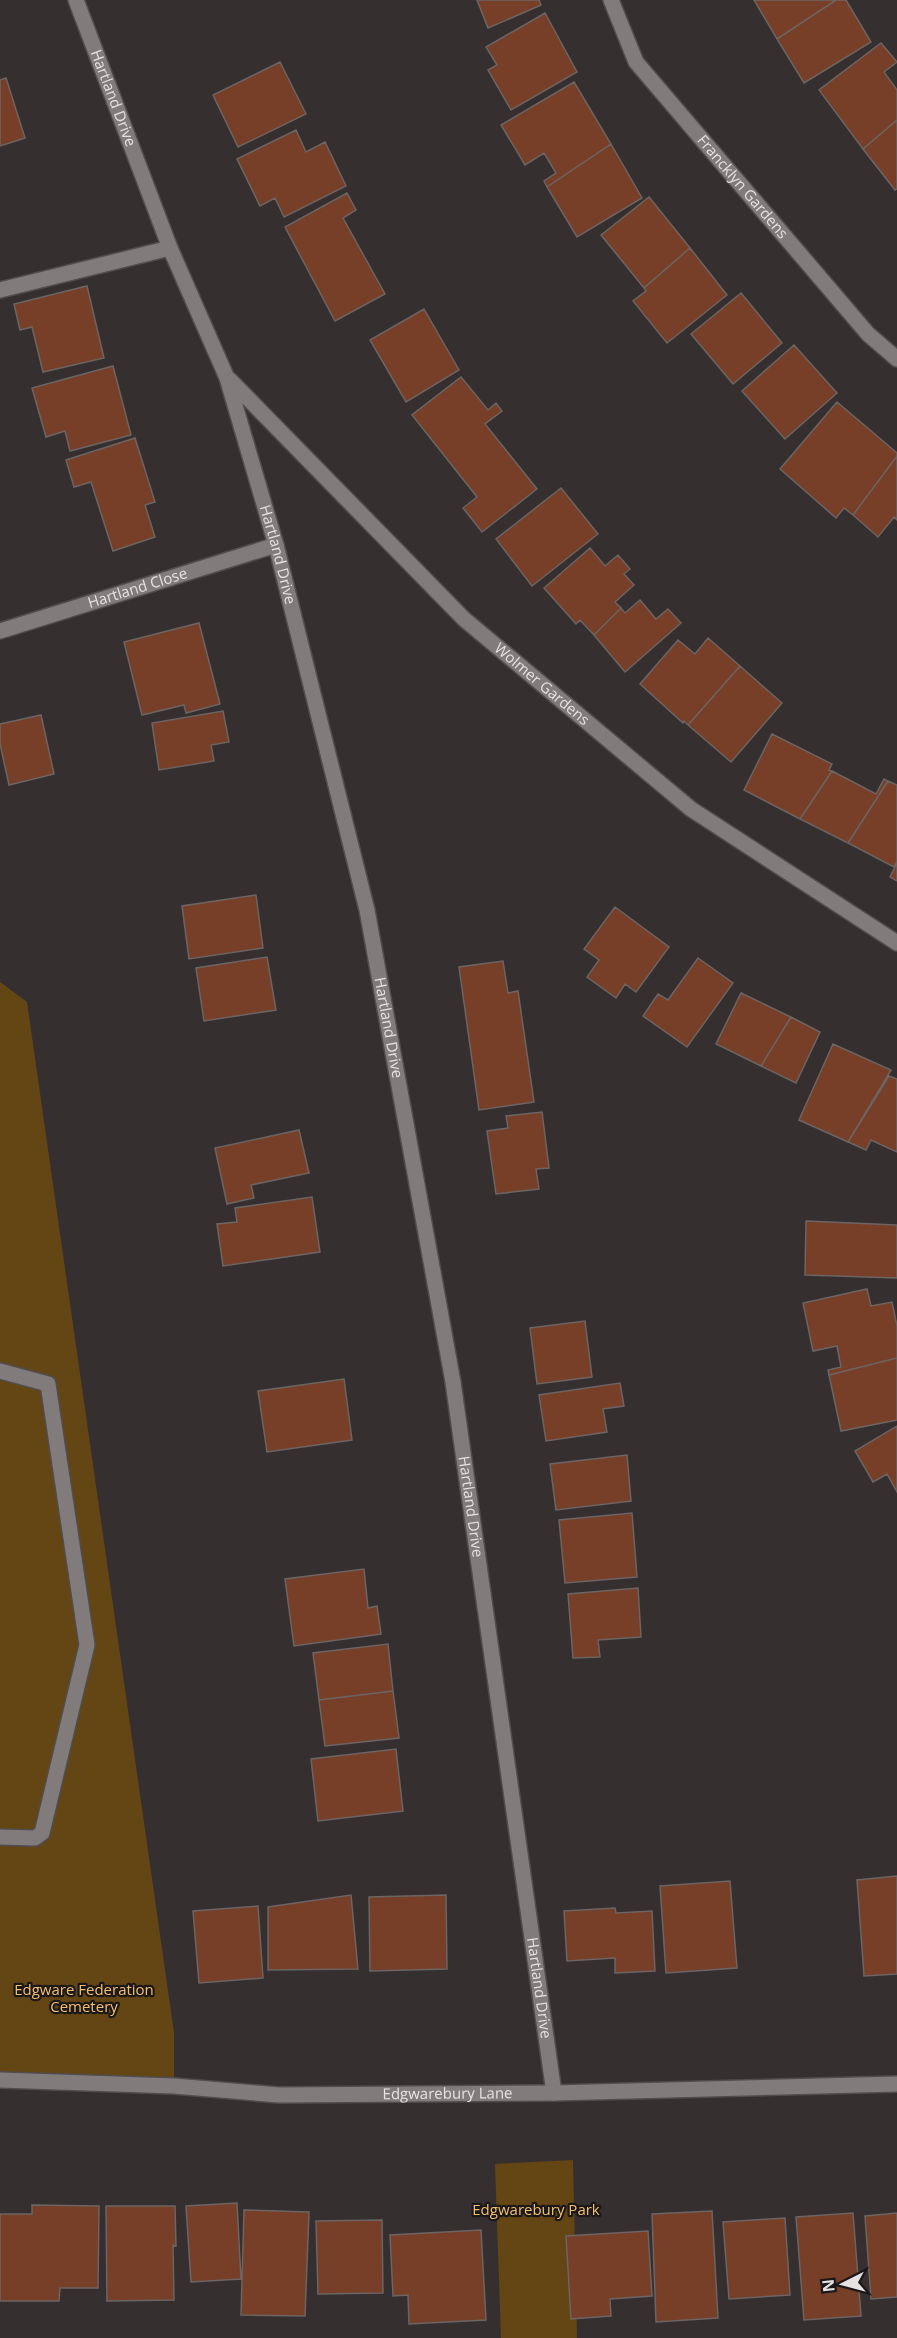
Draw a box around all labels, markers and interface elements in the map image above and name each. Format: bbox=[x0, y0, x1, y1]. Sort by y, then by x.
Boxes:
street label: Hartland Drive bbox=[87, 47, 142, 149]
street label: Francklyn Gardens bbox=[693, 130, 793, 242]
street label: Hartland Drive bbox=[256, 502, 301, 606]
street label: Hartland Close bbox=[85, 562, 189, 612]
street label: Wolmer Gardens bbox=[491, 638, 594, 729]
street label: Hartland Drive bbox=[370, 975, 408, 1080]
street label: Hartland Drive bbox=[455, 1455, 489, 1558]
street label: Hartland Drive bbox=[523, 1936, 557, 2040]
park label: Edgware Federation Cemetery bbox=[14, 1979, 154, 2016]
street label: Edgwarebury Lane bbox=[382, 2082, 513, 2103]
park label: Edgwarebury Park bbox=[472, 2199, 600, 2219]
north arrow bbox=[813, 2254, 873, 2314]
text: N bbox=[816, 2278, 840, 2293]

